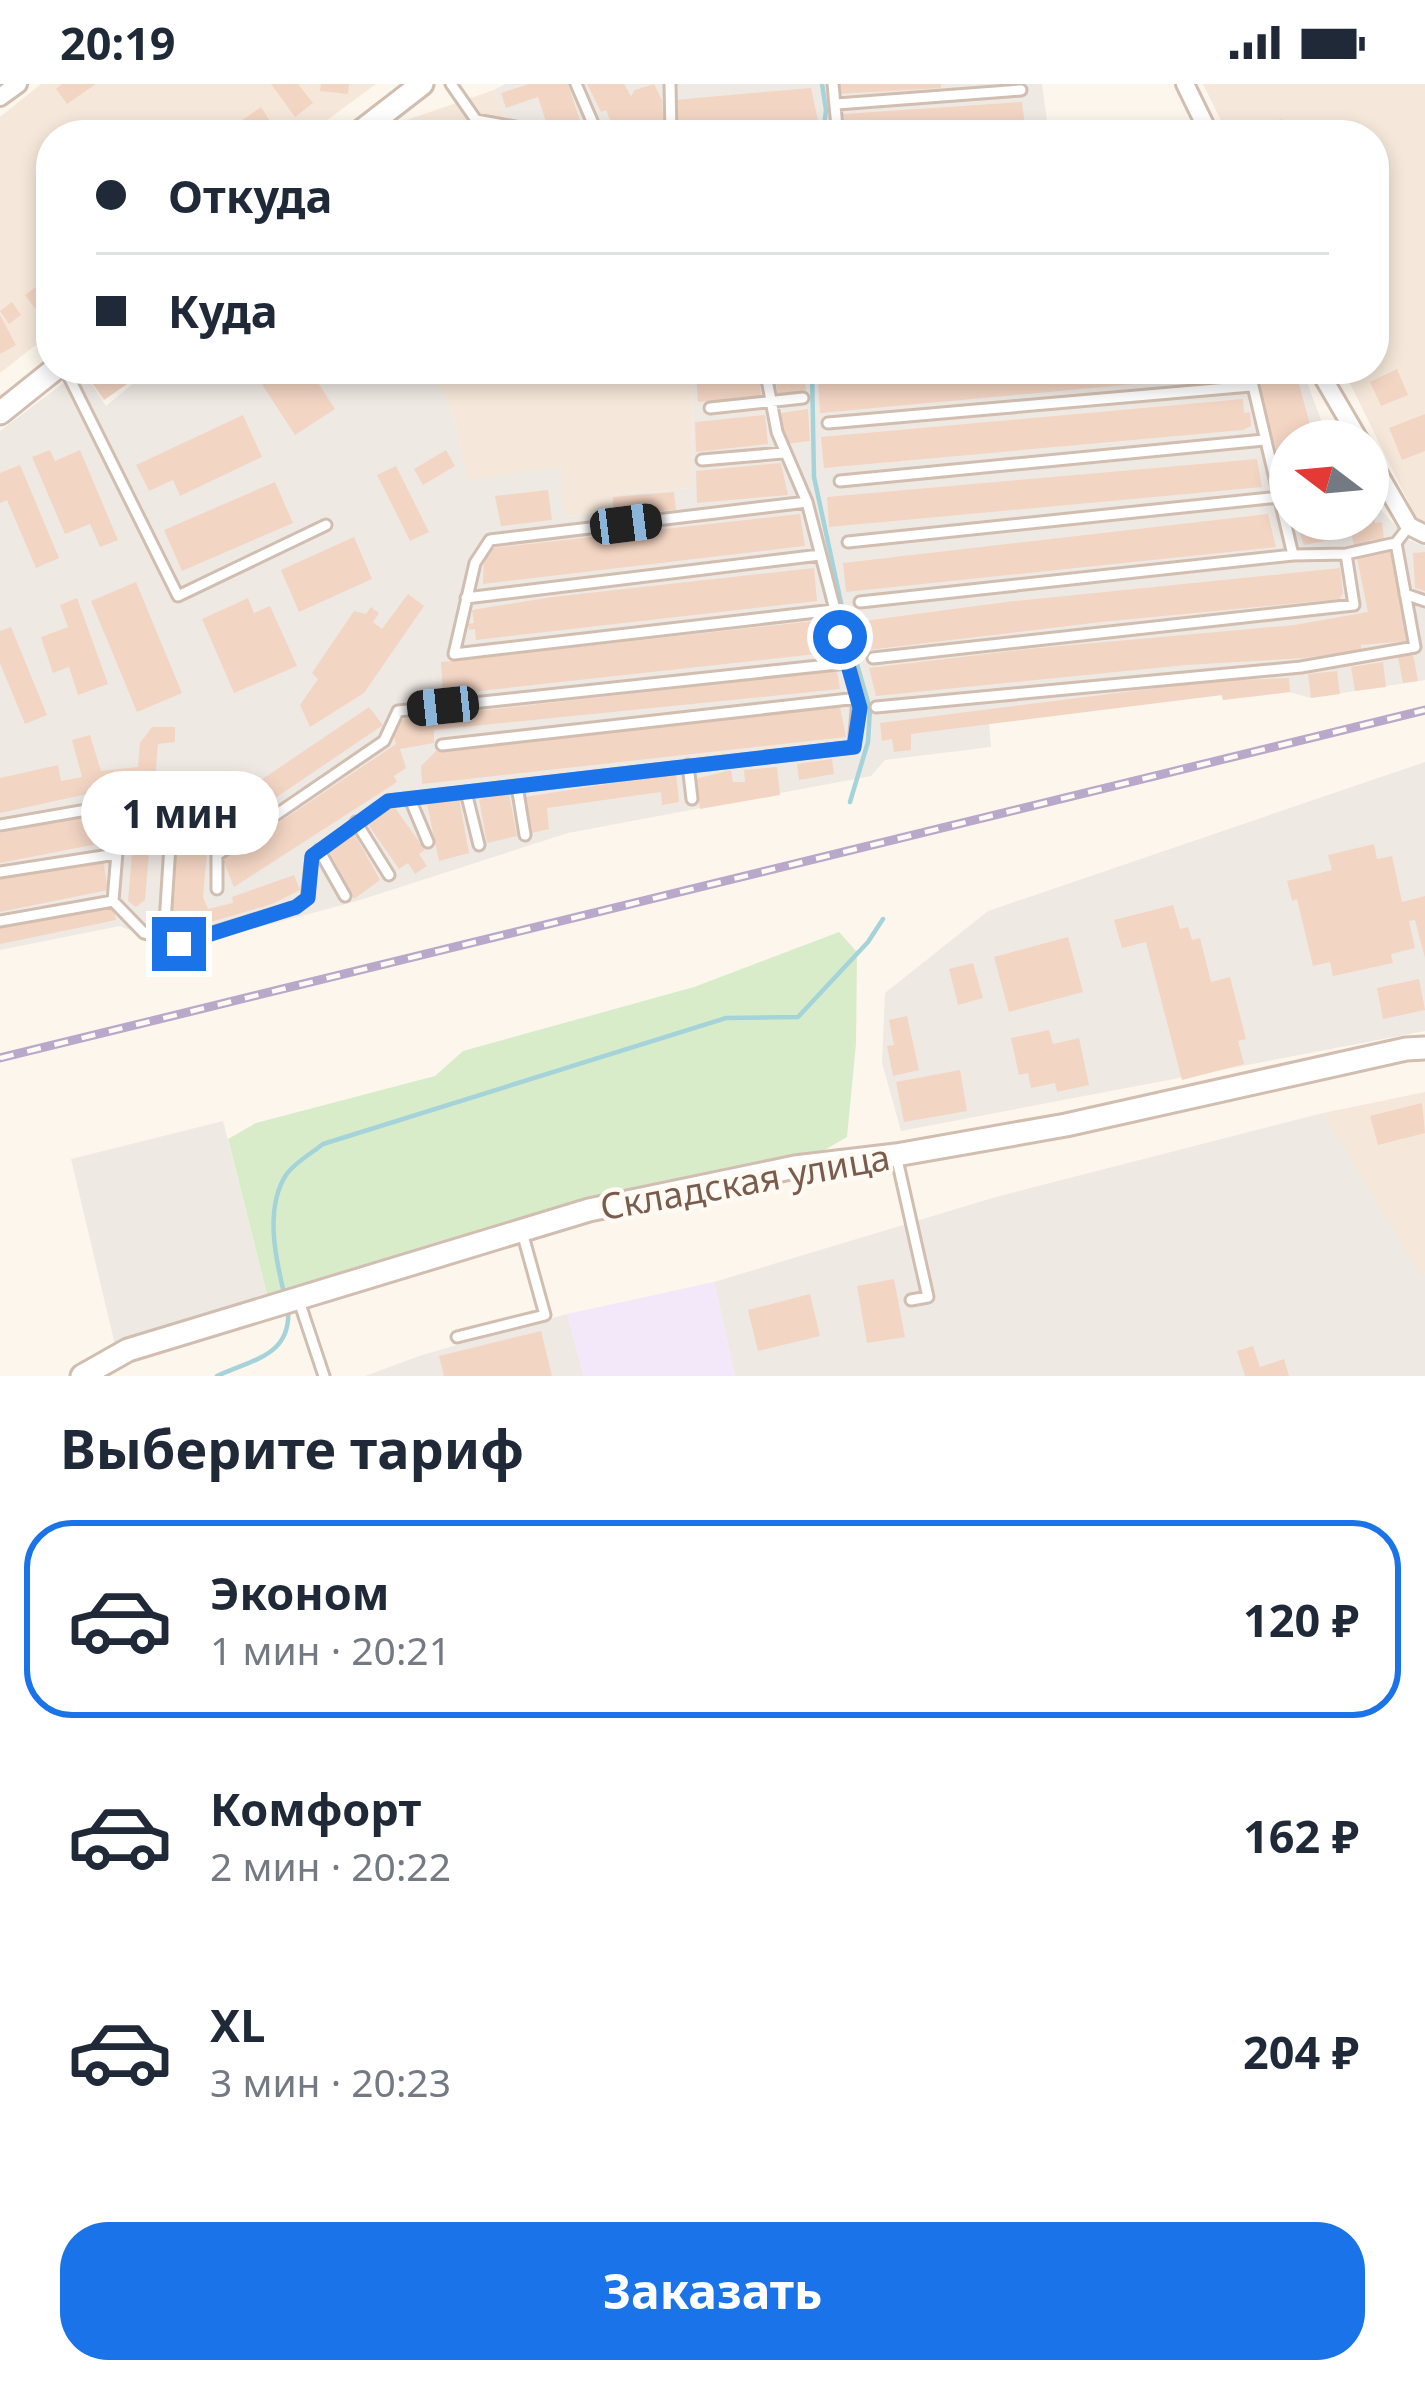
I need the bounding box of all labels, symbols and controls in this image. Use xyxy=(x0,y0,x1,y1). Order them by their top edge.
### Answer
text: 20:19 xyxy=(60,12,176,73)
text: Откуда xyxy=(168,165,332,226)
text: Куда xyxy=(168,280,278,341)
north arrow xyxy=(1269,420,1389,540)
map controls xyxy=(1269,420,1389,540)
car xyxy=(588,502,664,546)
route start xyxy=(813,610,867,664)
car xyxy=(405,684,481,728)
callout: 1 мин xyxy=(80,770,278,854)
text: 1 мин xyxy=(122,786,238,839)
route end xyxy=(152,917,206,971)
street label: Складская улица xyxy=(596,1132,894,1231)
text: Выберите тариф xyxy=(60,1411,524,1485)
text: Эконом xyxy=(210,1562,389,1623)
icon: car xyxy=(66,1565,174,1673)
text: 120 ₽ xyxy=(1243,1589,1359,1650)
text: 1 мин · 20:21 xyxy=(210,1623,451,1676)
text: Комфорт xyxy=(210,1778,421,1839)
icon: car xyxy=(66,1781,174,1889)
text: 162 ₽ xyxy=(1243,1805,1359,1866)
text: 2 мин · 20:22 xyxy=(210,1839,451,1892)
text: XL xyxy=(210,1994,265,2055)
icon: car xyxy=(66,1997,174,2105)
text: 204 ₽ xyxy=(1243,2021,1359,2082)
text: 3 мин · 20:23 xyxy=(210,2055,451,2108)
button: Заказать xyxy=(60,2222,1365,2360)

